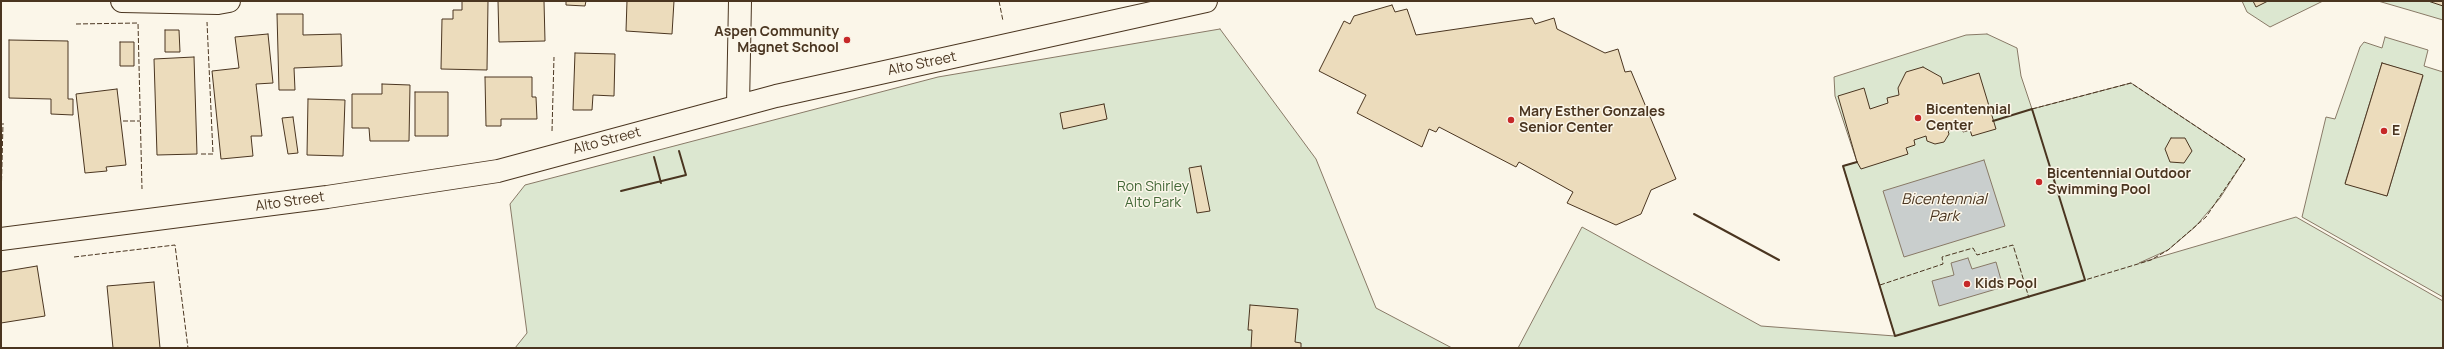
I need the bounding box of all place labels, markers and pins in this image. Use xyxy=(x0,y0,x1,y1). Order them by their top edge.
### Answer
place label: Aspen Community Magnet School xyxy=(714,24,839,56)
marker: Aspen Community Magnet School xyxy=(842,35,852,45)
place label: Bicentennial Center xyxy=(1926,102,2011,134)
place label: Mary Esther Gonzales Senior Center xyxy=(1519,104,1665,136)
marker: Bicentennial Center xyxy=(1913,113,1923,123)
marker: Mary Esther Gonzales Senior Center xyxy=(1506,115,1516,125)
place label: E xyxy=(2392,123,2400,139)
marker: E xyxy=(2379,126,2389,136)
place label: Bicentennial Outdoor Swimming Pool xyxy=(2047,166,2191,198)
marker: Bicentennial Outdoor Swimming Pool xyxy=(2034,177,2044,187)
place label: Kids Pool xyxy=(1975,276,2037,292)
marker: Kids Pool xyxy=(1962,279,1972,289)

